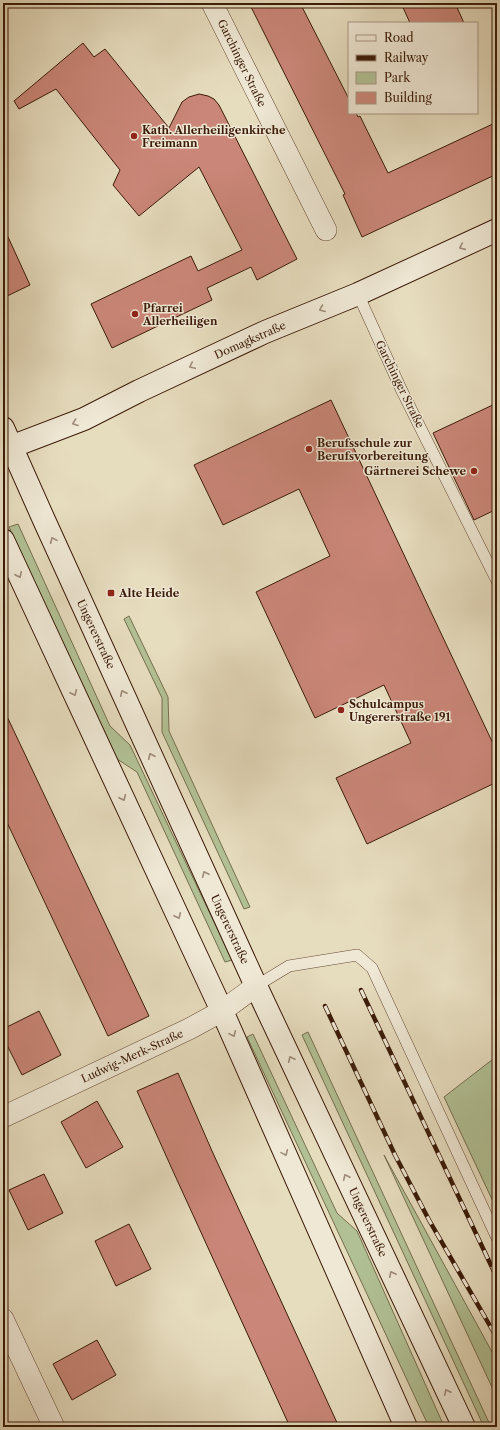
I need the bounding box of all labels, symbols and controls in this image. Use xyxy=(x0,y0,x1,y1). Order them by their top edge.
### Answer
street label: Garchinger Straße xyxy=(215,17,269,109)
legend xyxy=(348,22,478,114)
text: Road xyxy=(384,30,414,45)
text: Railway xyxy=(384,50,429,65)
text: Park xyxy=(384,70,411,85)
text: Building xyxy=(384,90,432,105)
place label: Kath. Allerheiligenkirche Freimann xyxy=(142,123,286,150)
marker: Kath. Allerheiligenkirche Freimann xyxy=(129,131,139,141)
one-way arrow xyxy=(458,242,465,250)
place label: Pfarrei Allerheiligen xyxy=(142,301,218,328)
one-way arrow xyxy=(318,304,325,312)
marker: Pfarrei Allerheiligen xyxy=(130,309,140,319)
street label: Domagkstraße xyxy=(212,318,288,362)
street label: Garchinger Straße xyxy=(373,338,427,430)
one-way arrow xyxy=(189,361,196,369)
one-way arrow xyxy=(71,418,78,426)
place label: Berufsschule zur Berufsvorbereitung xyxy=(317,436,429,463)
marker: Berufsschule zur Berufsvorbereitung xyxy=(304,444,314,454)
place label: Gärtnerei Schewe xyxy=(364,464,466,478)
marker: Gärtnerei Schewe xyxy=(469,466,479,476)
one-way arrow xyxy=(50,537,58,544)
one-way arrow xyxy=(14,571,22,579)
place label: Alte Heide xyxy=(118,586,180,600)
marker: Alte Heide xyxy=(106,588,116,598)
street label: Ungererstraße xyxy=(74,597,118,671)
one-way arrow xyxy=(69,689,77,696)
one-way arrow xyxy=(120,690,128,697)
place label: Schulcampus Ungererstraße 191 xyxy=(349,697,450,724)
marker: Schulcampus Ungererstraße 191 xyxy=(336,705,346,715)
one-way arrow xyxy=(148,752,156,760)
one-way arrow xyxy=(118,794,126,802)
one-way arrow xyxy=(202,870,210,878)
street label: Ungererstraße xyxy=(208,892,252,966)
one-way arrow xyxy=(173,912,181,920)
street label: Ludwig-Merk-Straße xyxy=(79,1026,185,1086)
one-way arrow xyxy=(228,1031,236,1038)
one-way arrow xyxy=(288,1056,296,1063)
one-way arrow xyxy=(280,1149,288,1157)
one-way arrow xyxy=(343,1173,351,1181)
street label: Ungererstraße xyxy=(346,1185,390,1259)
one-way arrow xyxy=(389,1271,397,1278)
one-way arrow xyxy=(444,1388,452,1396)

